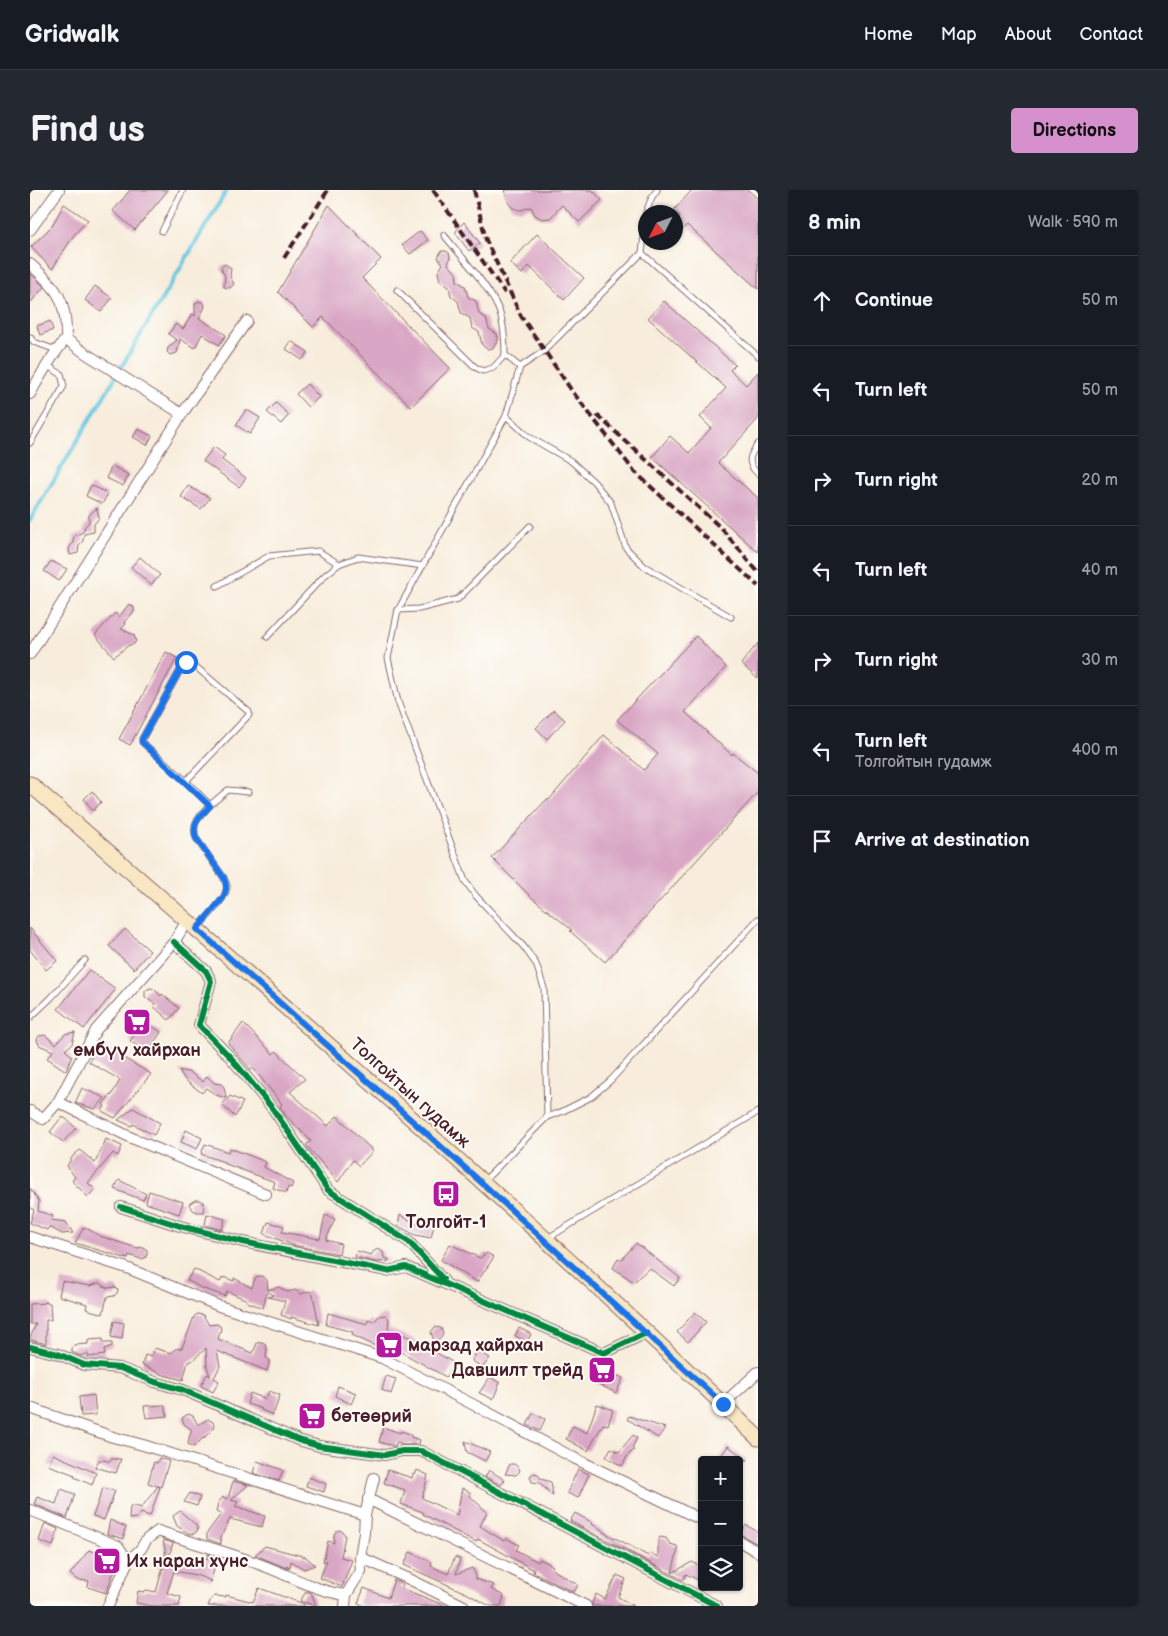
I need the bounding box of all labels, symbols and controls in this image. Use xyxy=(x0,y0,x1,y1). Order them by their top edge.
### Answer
text: Gridwalk xyxy=(25,20,119,49)
text: Home xyxy=(864,24,913,45)
text: Map xyxy=(941,24,977,45)
text: About xyxy=(1005,24,1052,45)
text: Contact xyxy=(1080,24,1143,45)
button: Directions xyxy=(1011,108,1138,153)
text: Find us xyxy=(30,109,145,152)
north arrow xyxy=(638,205,683,250)
text: 8 min xyxy=(808,210,861,235)
text: Walk · 590 m xyxy=(1028,213,1118,232)
icon: ahead xyxy=(808,287,836,315)
text: Continue xyxy=(855,289,933,312)
text: 50 m xyxy=(1082,291,1118,310)
icon: left xyxy=(808,377,836,405)
text: Turn left xyxy=(855,379,927,402)
text: 50 m xyxy=(1082,381,1118,400)
icon: right xyxy=(808,467,836,495)
text: Turn right xyxy=(855,469,938,492)
text: 20 m xyxy=(1082,471,1118,490)
icon: left xyxy=(808,557,836,585)
text: Turn left xyxy=(855,559,927,582)
text: 40 m xyxy=(1081,561,1118,580)
icon: right xyxy=(808,647,836,675)
text: Turn right xyxy=(855,649,938,672)
route start xyxy=(175,651,198,674)
text: 30 m xyxy=(1081,651,1118,670)
text: Turn left xyxy=(855,730,927,753)
icon: left xyxy=(808,737,836,765)
text: 400 m xyxy=(1072,741,1118,760)
text: Толгойтын гудамж xyxy=(855,753,992,772)
icon: arrive xyxy=(808,827,836,855)
text: Arrive at destination xyxy=(855,829,1030,852)
supermarket icon: ембүү хайрхан xyxy=(122,1007,152,1037)
street label: Толгойтын гудамж xyxy=(346,1034,475,1153)
place label: ембүү хайрхан xyxy=(73,1040,201,1061)
bus stop icon: Толгойт-1 xyxy=(431,1179,461,1209)
place label: Толгойт-1 xyxy=(405,1212,487,1233)
supermarket icon: марзад хайрхан xyxy=(374,1330,404,1360)
place label: марзад хайрхан xyxy=(408,1335,544,1356)
supermarket icon: Давшилт трейд xyxy=(587,1355,617,1385)
place label: Давшилт трейд xyxy=(452,1360,583,1381)
route end xyxy=(712,1393,735,1416)
supermarket icon: бөтөөрий xyxy=(297,1401,327,1431)
place label: бөтөөрий xyxy=(331,1406,412,1427)
map controls xyxy=(698,1456,743,1591)
button: + xyxy=(698,1456,743,1501)
button: − xyxy=(698,1501,743,1546)
supermarket icon: Их наран хүнс xyxy=(92,1546,122,1576)
button: layers xyxy=(698,1546,743,1591)
place label: Их наран хүнс xyxy=(126,1551,248,1572)

